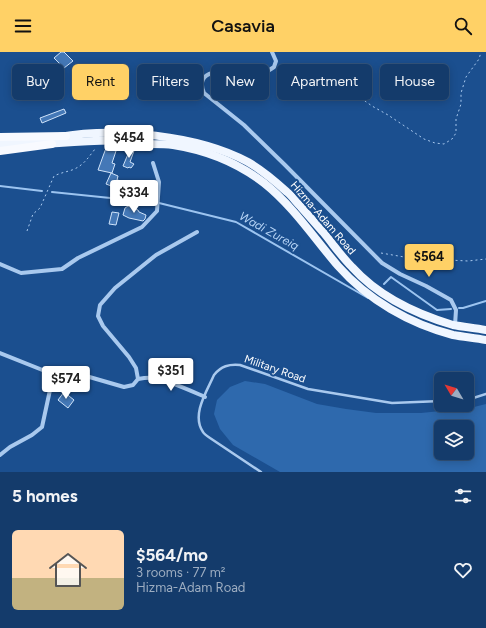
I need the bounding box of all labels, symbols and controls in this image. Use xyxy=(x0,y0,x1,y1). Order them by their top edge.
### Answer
icon: menu xyxy=(12,15,34,37)
text: Casavia xyxy=(211,15,275,37)
icon: search xyxy=(452,15,474,37)
chip: Buy xyxy=(12,64,64,100)
chip: Rent xyxy=(72,64,129,100)
chip: Filters xyxy=(137,64,203,100)
chip: New xyxy=(211,64,269,100)
chip: Apartment xyxy=(277,64,372,100)
chip: House xyxy=(380,64,449,100)
pin: $454 xyxy=(105,125,153,159)
text: $454 xyxy=(113,130,145,145)
street label: Hizma-Adam Road xyxy=(288,179,358,257)
pin: $334 xyxy=(110,180,158,214)
text: $334 xyxy=(119,185,149,200)
water label: Wadi Zureiq xyxy=(237,209,301,253)
pin: $564 xyxy=(405,244,453,278)
text: $564 xyxy=(414,249,444,264)
street label: Military Road xyxy=(243,352,307,386)
pin: $351 xyxy=(147,358,195,392)
text: $351 xyxy=(157,363,185,378)
pin: $574 xyxy=(42,366,90,400)
text: $574 xyxy=(51,371,81,386)
north arrow xyxy=(434,372,474,412)
map controls xyxy=(434,372,474,460)
button: layers xyxy=(434,420,474,460)
icon: filters xyxy=(452,485,474,507)
text: 5 homes xyxy=(12,486,78,506)
text: $564/mo xyxy=(136,545,208,565)
icon: home xyxy=(44,546,92,594)
icon: heart xyxy=(452,559,474,581)
text: 3 rooms · 77 m² xyxy=(136,565,226,580)
text: Hizma-Adam Road xyxy=(136,580,245,595)

